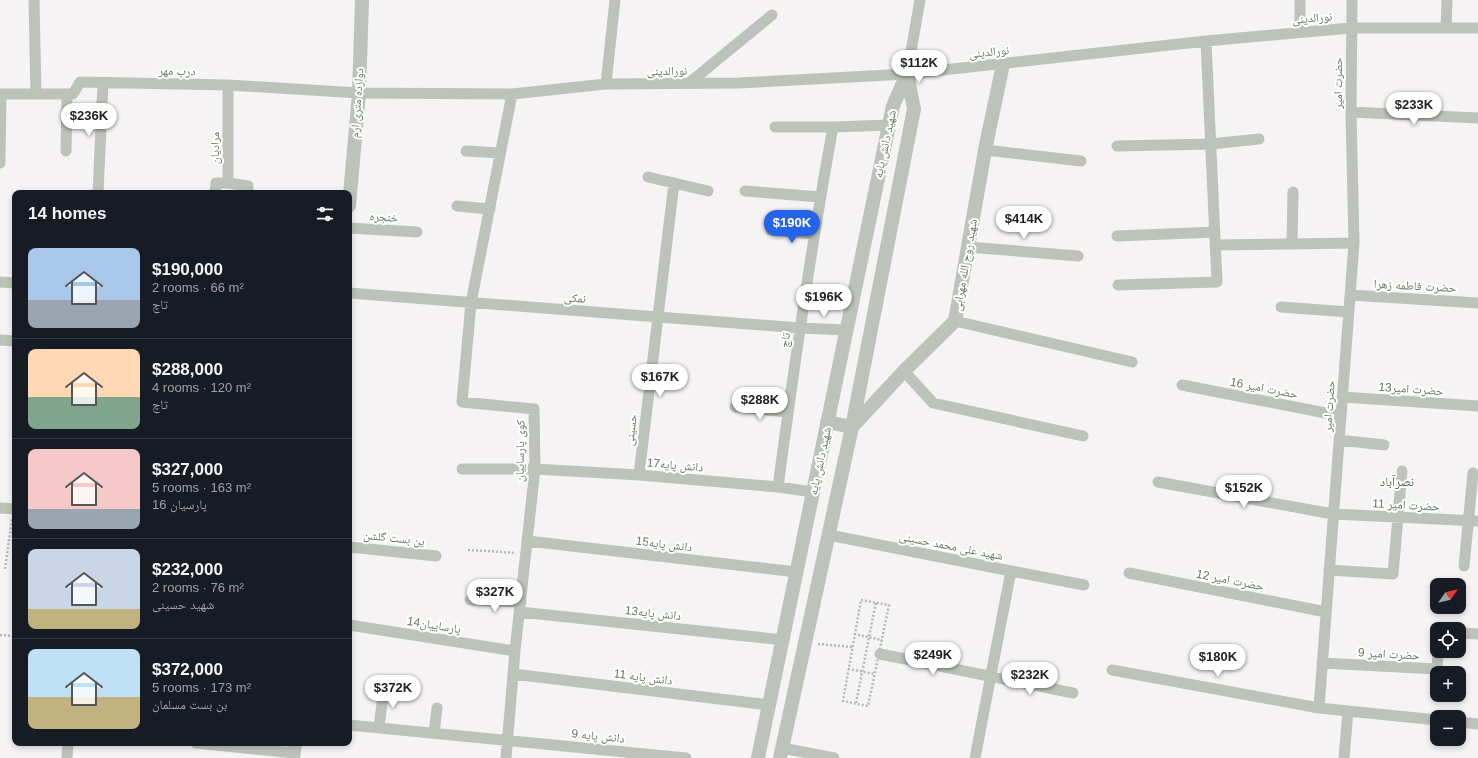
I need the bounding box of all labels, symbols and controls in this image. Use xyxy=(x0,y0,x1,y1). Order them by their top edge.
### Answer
street label: نورالدینی xyxy=(1291,9,1333,27)
street label: نورالدینی xyxy=(968,43,1010,61)
pin: $112K xyxy=(891,50,947,84)
text: $112K xyxy=(900,55,938,70)
street label: حضرت امیر xyxy=(1331,57,1345,110)
street label: درب مهر xyxy=(157,64,196,79)
street label: نورالدینی xyxy=(647,64,687,79)
street label: دوازده متری ارم xyxy=(348,68,367,138)
pin: $233K xyxy=(1386,92,1442,126)
text: $233K xyxy=(1395,97,1433,112)
pin: $236K xyxy=(61,103,117,137)
text: $236K xyxy=(70,108,108,123)
street label: شهید دانش پایه xyxy=(871,109,899,179)
street label: مرادیان xyxy=(208,132,222,164)
icon: filters xyxy=(314,203,336,225)
text: 14 homes xyxy=(28,204,106,223)
pin: $414K xyxy=(996,206,1052,240)
street label: خنجره xyxy=(369,209,399,225)
pin: $190K xyxy=(764,210,820,244)
text: $414K xyxy=(1005,211,1043,226)
text: $190K xyxy=(773,215,811,230)
street label: شهید روح الله مهرابی xyxy=(950,218,980,312)
text: $190,000 xyxy=(152,260,223,279)
icon: home xyxy=(60,264,108,312)
street label: حضرت فاطمه زهرا xyxy=(1373,277,1457,295)
text: 2 rooms · 66 m² xyxy=(152,280,244,295)
pin: $196K xyxy=(796,284,852,318)
text: $196K xyxy=(805,289,843,304)
street label: نمکی xyxy=(564,290,586,306)
text: تاچ xyxy=(152,297,168,312)
street label: تاچ xyxy=(777,331,793,348)
text: $288,000 xyxy=(152,360,223,379)
pin: $167K xyxy=(632,364,688,398)
icon: home xyxy=(60,365,108,413)
text: $167K xyxy=(641,369,679,384)
street label: حضرت امیر 16 xyxy=(1229,375,1299,402)
street label: حضرت امیر xyxy=(1320,379,1338,433)
text: 4 rooms · 120 m² xyxy=(152,380,251,395)
street label: حضرت امیر13 xyxy=(1378,380,1444,398)
pin: $288K xyxy=(732,387,788,421)
text: $288K xyxy=(741,392,779,407)
text: تاچ xyxy=(152,397,168,412)
street label: حسینی xyxy=(622,413,640,447)
street label: کوی پارساییان xyxy=(512,420,528,482)
street label: شهید دانش پایه xyxy=(806,426,834,496)
street label: دانش پایه17 xyxy=(646,456,704,475)
text: $327,000 xyxy=(152,460,223,479)
icon: home xyxy=(60,465,108,513)
district label: نصرآباد xyxy=(1380,474,1414,490)
pin: $152K xyxy=(1216,475,1272,509)
text: 5 rooms · 163 m² xyxy=(152,480,251,495)
text: $152K xyxy=(1225,480,1263,495)
street label: حضرت امیر 11 xyxy=(1372,496,1441,514)
text: پارسیان 16 xyxy=(152,497,207,512)
street label: ین بست گلشن xyxy=(363,528,426,549)
street label: شهید علی محمد حسینی xyxy=(898,529,1004,563)
street label: دانش پایه15 xyxy=(635,534,693,555)
text: $232,000 xyxy=(152,560,223,579)
icon: home xyxy=(60,565,108,613)
street label: حضرت امیر 12 xyxy=(1195,567,1265,594)
north arrow xyxy=(1430,578,1466,614)
map controls xyxy=(1430,578,1466,746)
pin: $327K xyxy=(467,579,523,613)
text: 2 rooms · 76 m² xyxy=(152,580,244,595)
text: $327K xyxy=(476,584,514,599)
text: شهید حسینی xyxy=(152,597,214,612)
street label: دانش پایه13 xyxy=(624,603,682,623)
street label: پارساییان14 xyxy=(406,614,462,636)
button: locate xyxy=(1430,622,1466,658)
pin: $249K xyxy=(905,642,961,676)
pin: $180K xyxy=(1190,644,1246,678)
street label: حضرت امیر 9 xyxy=(1358,645,1421,663)
text: $249K xyxy=(914,647,952,662)
text: $180K xyxy=(1199,649,1237,664)
text: $372,000 xyxy=(152,660,223,679)
pin: $232K xyxy=(1002,662,1058,696)
icon: home xyxy=(60,665,108,713)
street label: دانش پایه 11 xyxy=(613,666,673,688)
button: + xyxy=(1430,666,1466,702)
text: $232K xyxy=(1011,667,1049,682)
pin: $372K xyxy=(365,675,421,709)
text: 5 rooms · 173 m² xyxy=(152,680,251,695)
text: $372K xyxy=(374,680,412,695)
text: بن بست مسلمان xyxy=(152,697,227,712)
button: − xyxy=(1430,710,1466,746)
street label: دانش پایه 9 xyxy=(571,726,625,746)

